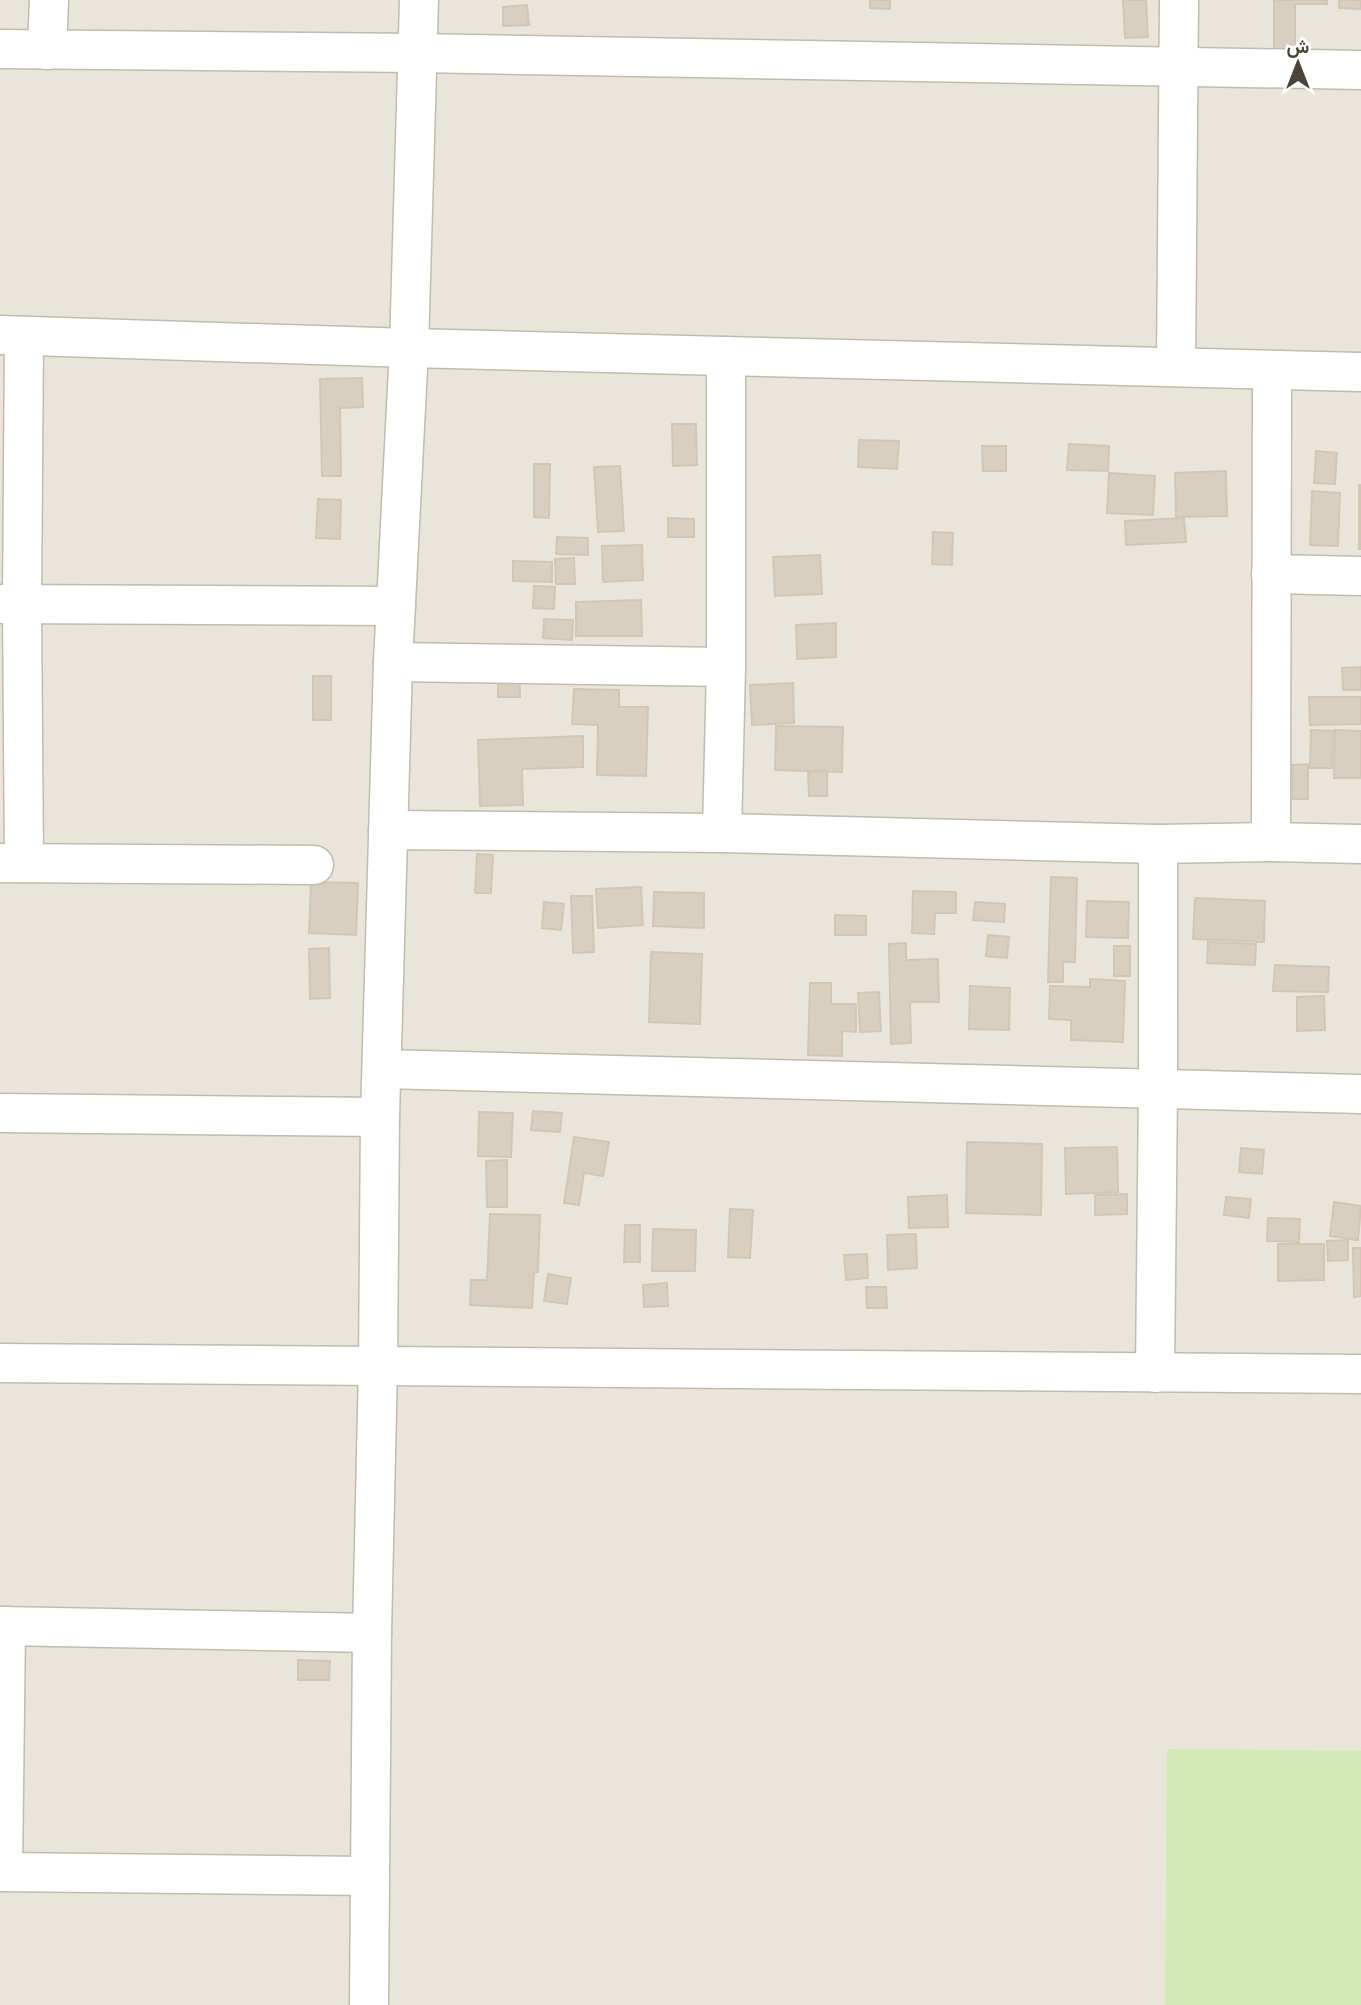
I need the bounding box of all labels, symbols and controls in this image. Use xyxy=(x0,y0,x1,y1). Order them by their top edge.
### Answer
north arrow xyxy=(1263,28,1333,98)
text: ش xyxy=(1287,33,1310,59)

